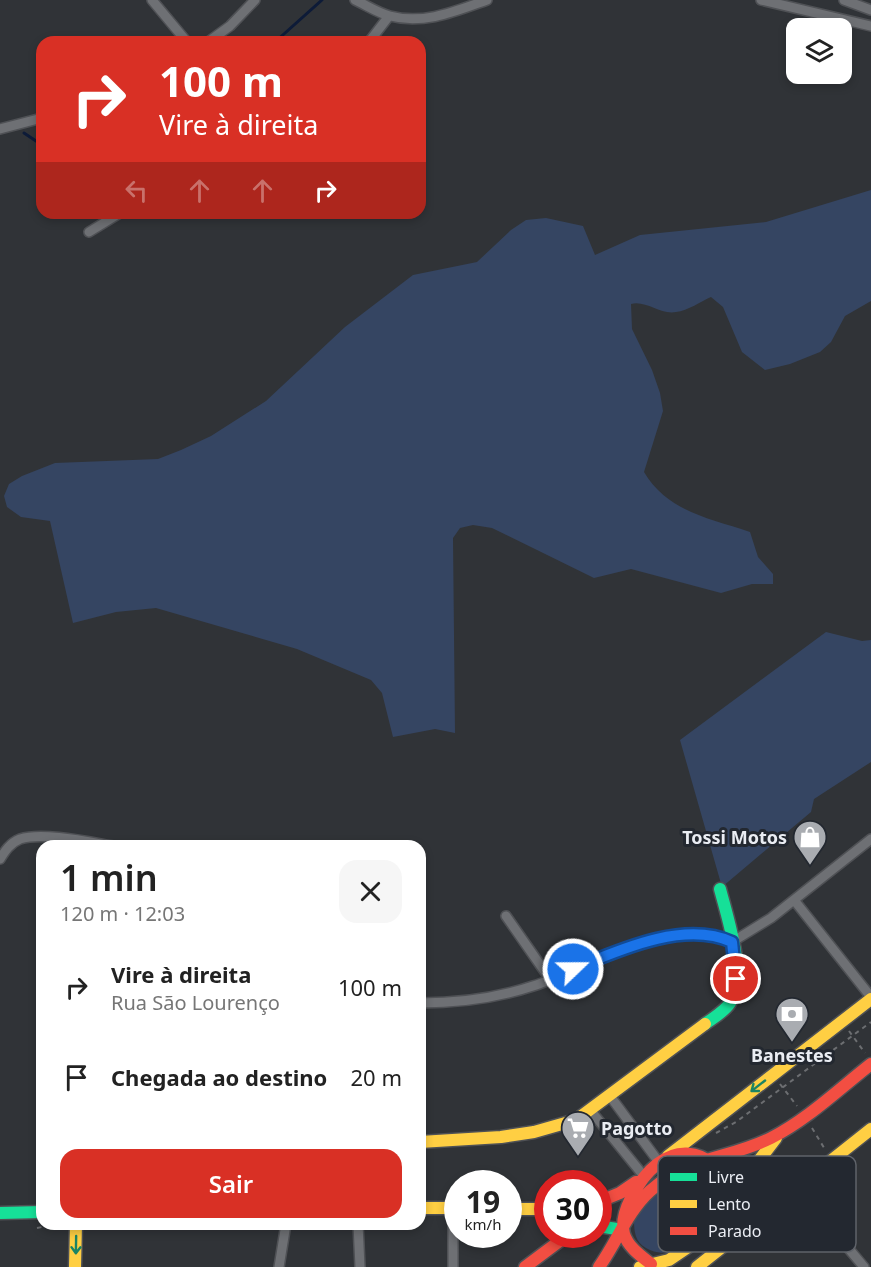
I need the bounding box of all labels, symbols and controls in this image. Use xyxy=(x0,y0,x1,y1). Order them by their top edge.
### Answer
map controls xyxy=(786,18,852,84)
button: layers xyxy=(786,18,852,84)
text: 100 m xyxy=(159,52,283,109)
icon: right xyxy=(60,60,138,138)
text: Vire à direita xyxy=(159,106,318,143)
icon: left xyxy=(120,174,153,207)
icon: ahead xyxy=(183,174,216,207)
icon: ahead xyxy=(246,174,279,207)
icon: right xyxy=(309,174,342,207)
shop icon: Tossi Motos xyxy=(792,819,828,866)
place label: Tossi Motos xyxy=(682,825,787,849)
text: 1 min xyxy=(60,853,158,902)
button: close xyxy=(339,860,402,923)
text: 120 m · 12:03 xyxy=(60,900,185,927)
position arrow xyxy=(541,937,605,1001)
pin xyxy=(710,953,761,1004)
text: Vire à direita xyxy=(111,959,251,989)
icon: arrive xyxy=(719,962,752,995)
icon: right xyxy=(60,971,93,1004)
text: 100 m xyxy=(338,972,402,1002)
text: Rua São Lourenço xyxy=(111,989,280,1016)
bank icon: Banestes xyxy=(774,996,810,1043)
place label: Banestes xyxy=(751,1043,833,1067)
icon: arrive xyxy=(60,1061,93,1094)
text: Chegada ao destino xyxy=(111,1062,327,1092)
text: 20 m xyxy=(351,1062,402,1092)
one-way arrow xyxy=(750,1079,766,1092)
supermarket icon: Pagotto xyxy=(560,1110,596,1157)
place label: Pagotto xyxy=(601,1116,672,1140)
button: Sair xyxy=(60,1149,402,1218)
legend xyxy=(658,1156,856,1252)
text: Livre xyxy=(708,1166,744,1188)
speed limit sign: 30 xyxy=(534,1170,612,1248)
text: 19 xyxy=(466,1181,500,1222)
text: Lento xyxy=(708,1193,751,1215)
text: km/h xyxy=(465,1214,501,1234)
text: Parado xyxy=(708,1220,761,1242)
one-way arrow xyxy=(70,1235,81,1255)

